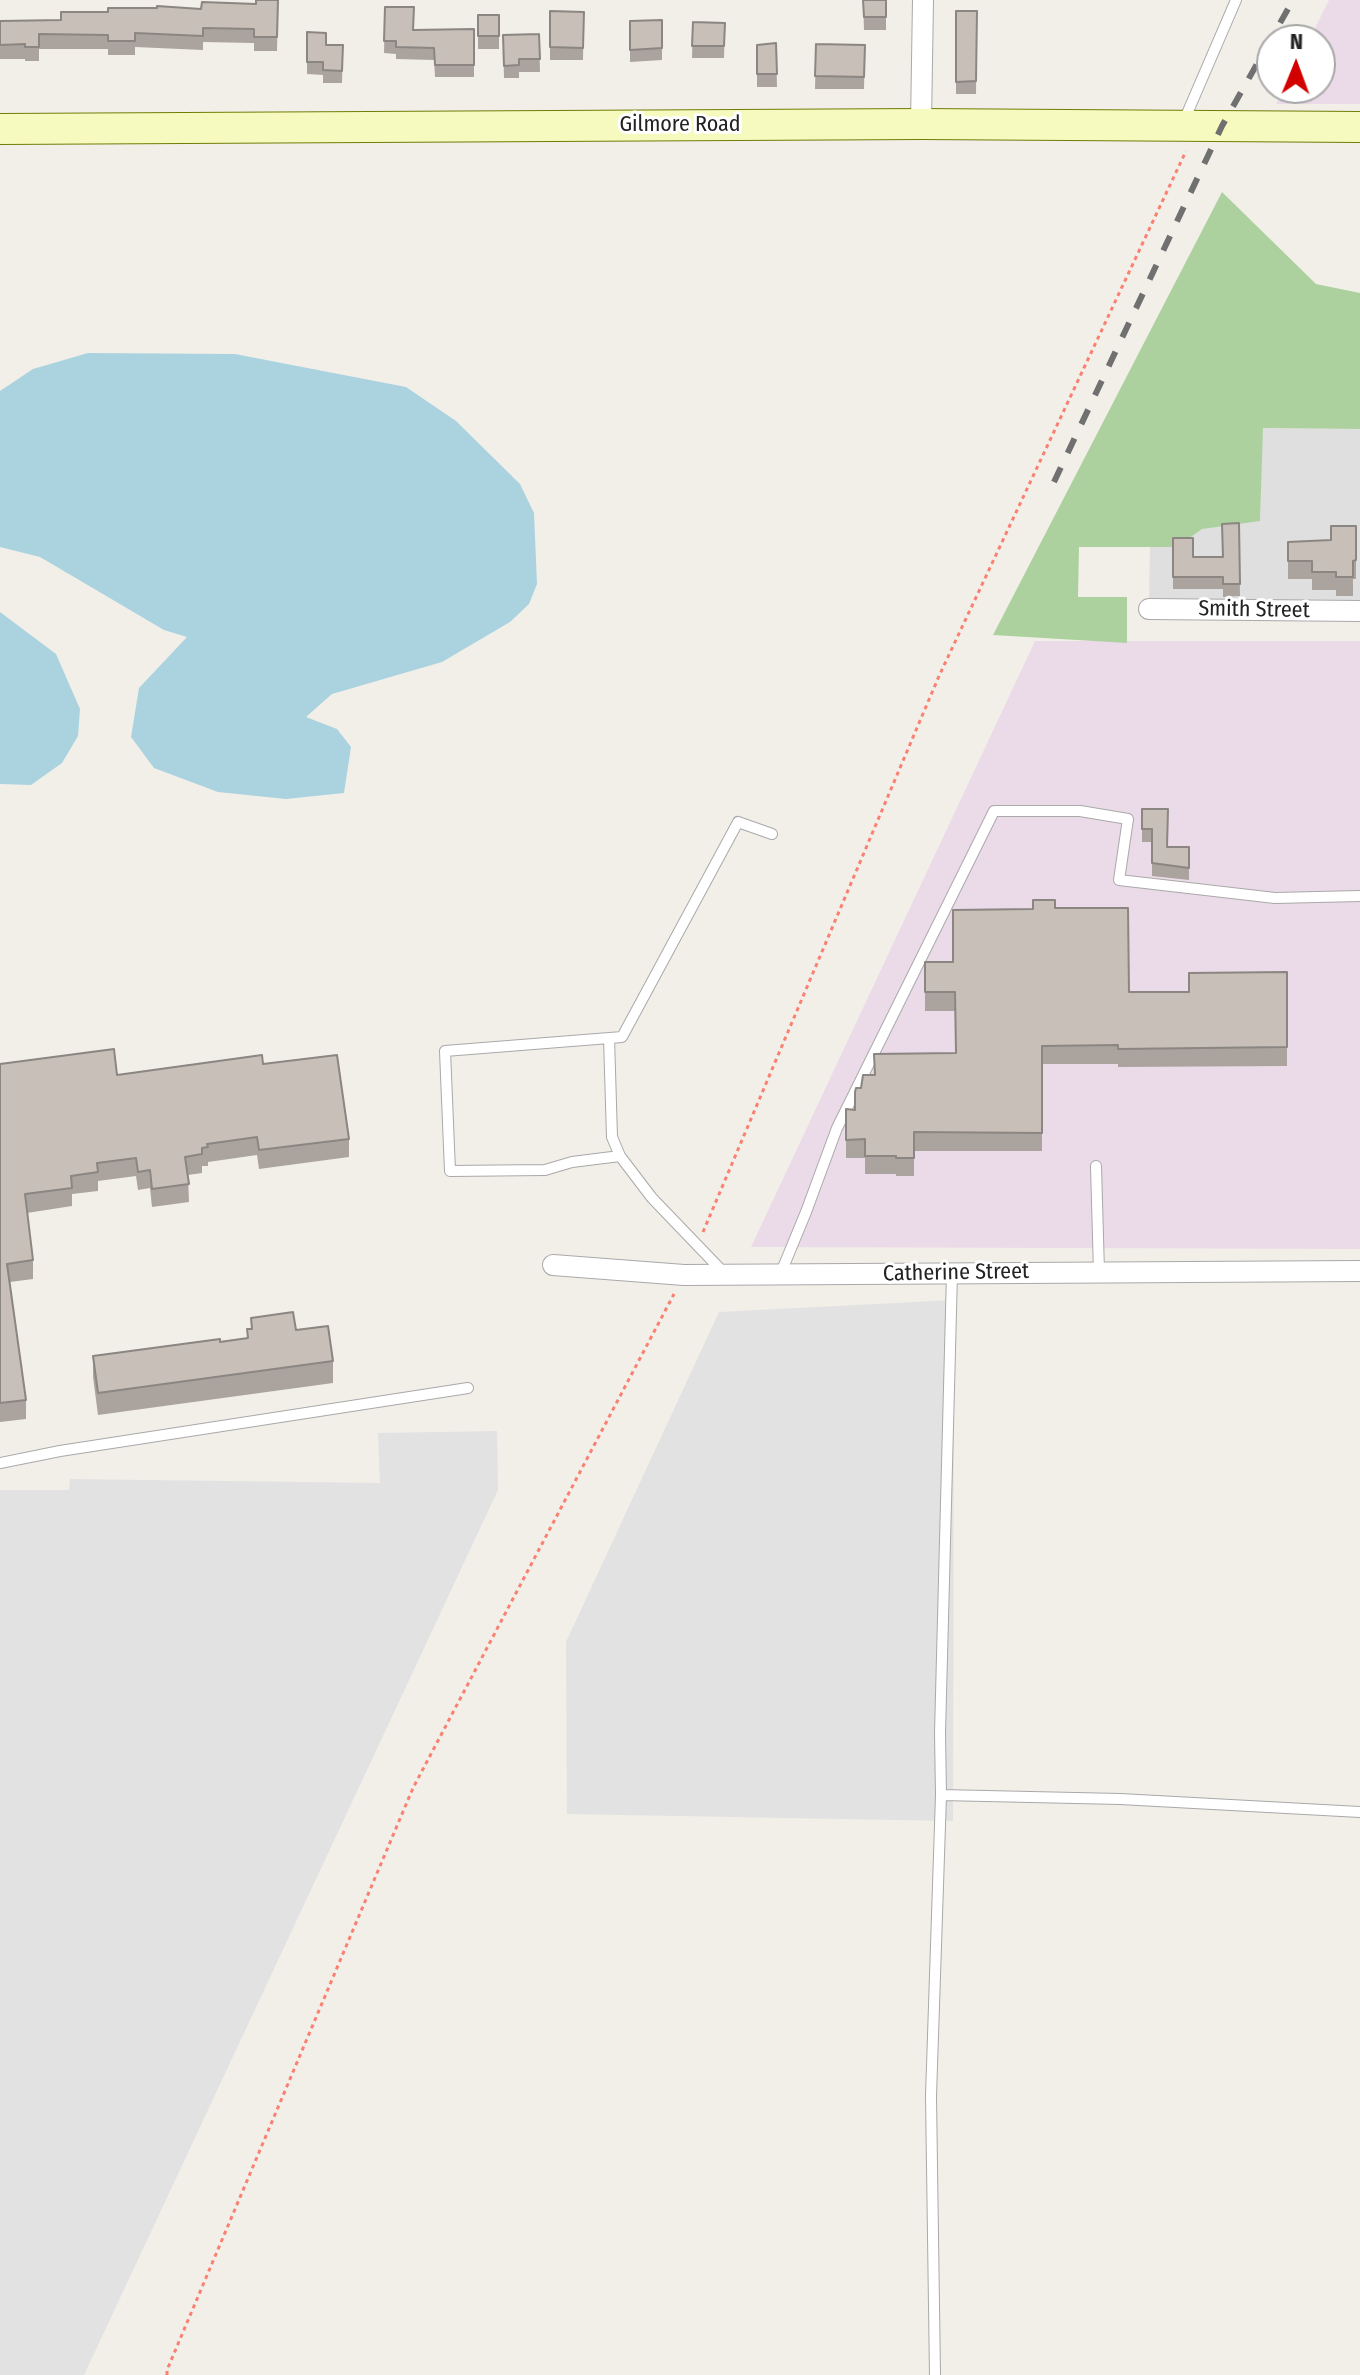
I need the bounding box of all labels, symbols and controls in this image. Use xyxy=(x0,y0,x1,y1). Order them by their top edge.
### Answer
north arrow xyxy=(1256,24,1336,104)
text: N xyxy=(1290,28,1303,55)
street label: Gilmore Road xyxy=(619,112,741,138)
street label: Smith Street xyxy=(1198,596,1310,624)
street label: Catherine Street xyxy=(883,1259,1029,1287)

